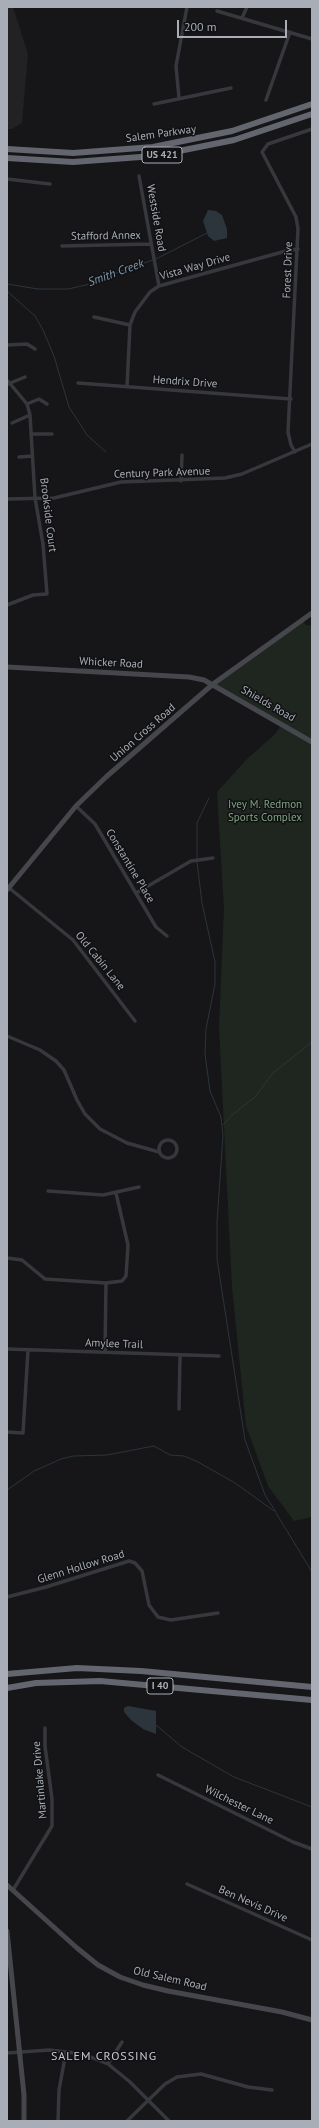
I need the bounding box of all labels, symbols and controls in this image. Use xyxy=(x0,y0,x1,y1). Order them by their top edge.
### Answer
scale bar xyxy=(179,12,289,38)
text: 200 m xyxy=(184,19,217,34)
street label: Salem Parkway xyxy=(125,123,197,145)
road number: US 421 xyxy=(142,147,182,163)
street label: Westside Road xyxy=(144,183,168,253)
street label: Stafford Annex xyxy=(71,229,141,243)
street label: Forest Drive xyxy=(280,241,296,299)
street label: Vista Way Drive xyxy=(158,251,232,283)
water label: Smith Creek xyxy=(86,256,146,290)
street label: Hendrix Drive xyxy=(152,373,218,391)
street label: Century Park Avenue xyxy=(114,465,210,481)
street label: Brookside Court xyxy=(37,477,59,553)
street label: Whicker Road xyxy=(79,655,143,671)
street label: Shields Road xyxy=(239,683,297,725)
street label: Union Cross Road xyxy=(108,701,178,765)
park label: Ivey M. Redmon Sports Complex xyxy=(228,798,302,824)
street label: Constantine Place xyxy=(103,827,157,905)
street label: Old Cabin Lane xyxy=(72,929,128,993)
street label: Amylee Trail xyxy=(85,1336,143,1352)
street label: Glenn Hollow Road xyxy=(36,1547,126,1587)
road number: I 40 xyxy=(147,1678,173,1694)
street label: Martinlake Drive xyxy=(30,1741,50,1819)
street label: Wilchester Lane xyxy=(202,1783,276,1827)
street label: Ben Nevis Drive xyxy=(216,1883,290,1925)
street label: Old Salem Road xyxy=(132,1964,208,1994)
district label: SALEM CROSSING xyxy=(51,2050,157,2064)

